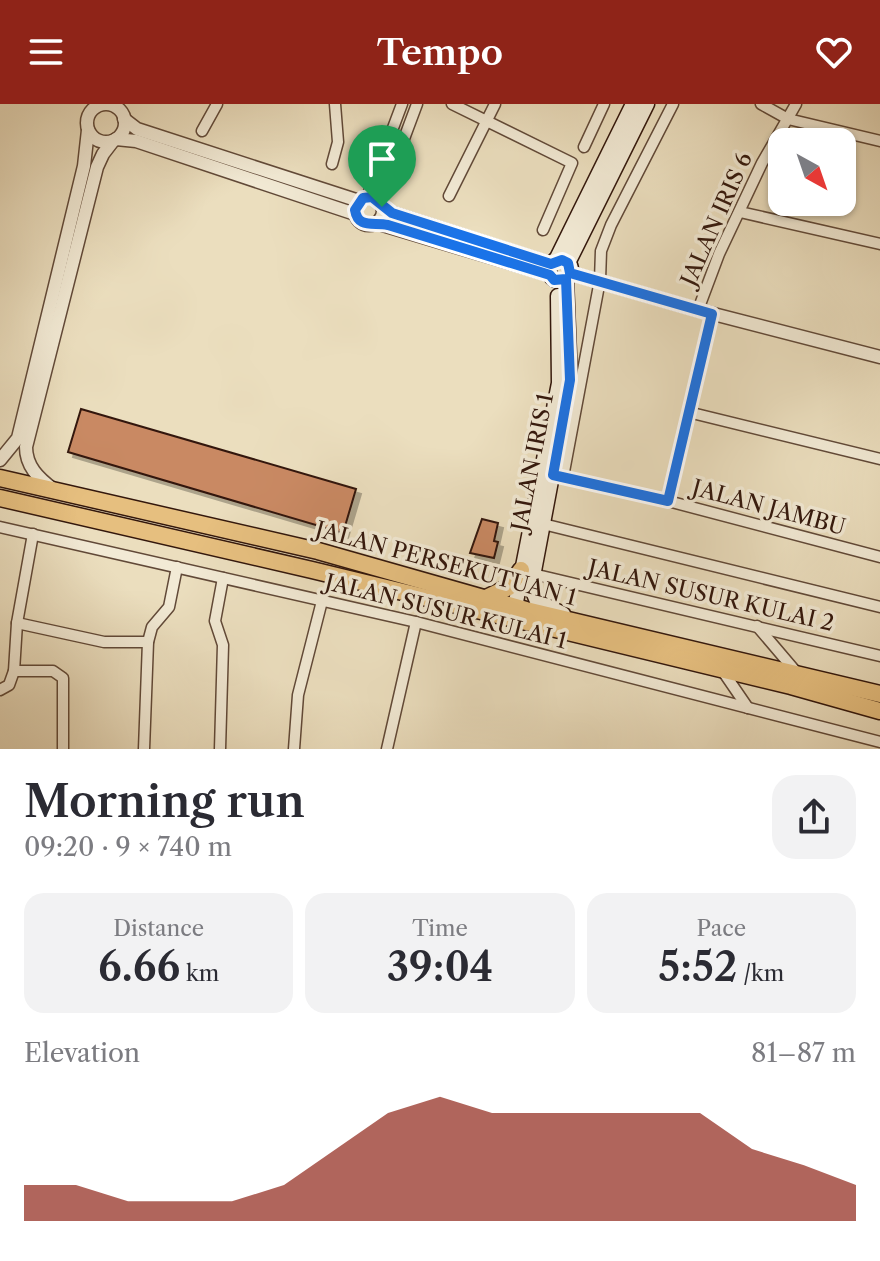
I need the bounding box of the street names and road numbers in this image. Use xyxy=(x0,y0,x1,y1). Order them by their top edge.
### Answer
street label: JALAN IRIS 6 xyxy=(674,148,758,293)
street label: JALAN IRIS 1 xyxy=(505,391,559,536)
street label: JALAN JAMBU xyxy=(686,473,848,541)
street label: JALAN PERSEKUTUAN 1 xyxy=(310,515,579,611)
street label: JALAN SUSUR KULAI 2 xyxy=(582,553,836,637)
street label: JALAN SUSUR KULAI 1 xyxy=(319,568,570,655)

